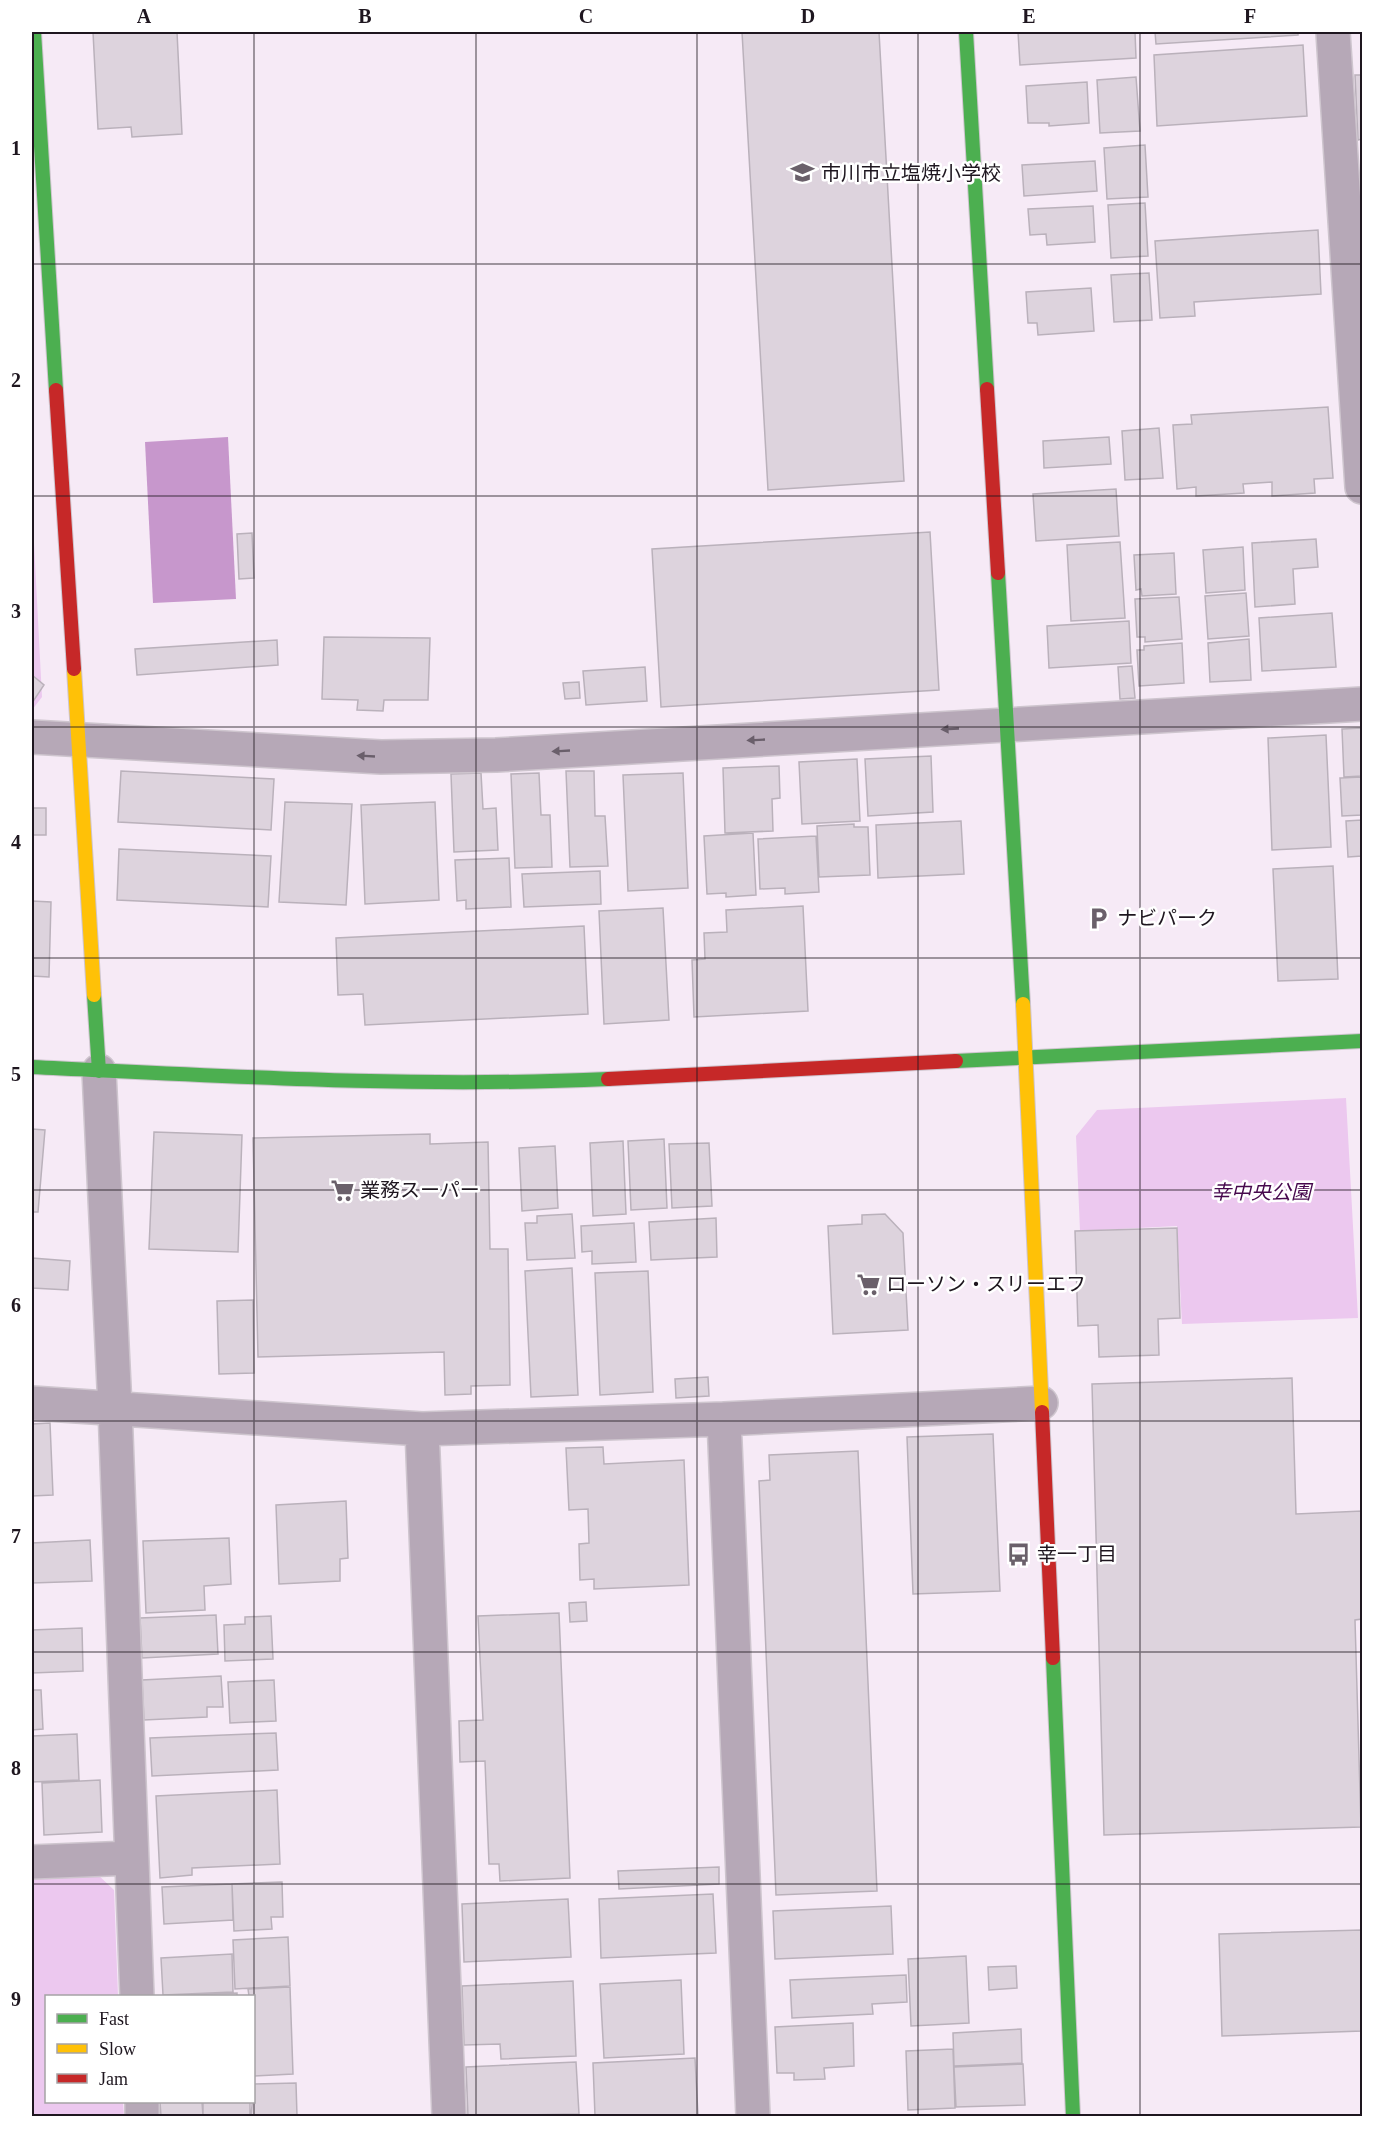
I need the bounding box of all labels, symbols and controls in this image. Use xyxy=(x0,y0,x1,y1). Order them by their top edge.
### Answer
text: A xyxy=(137,5,152,27)
text: B xyxy=(358,5,372,27)
text: C xyxy=(579,5,593,27)
text: D xyxy=(801,5,815,27)
text: E xyxy=(1022,5,1036,27)
text: F xyxy=(1244,5,1256,27)
text: 1 xyxy=(11,137,21,159)
school or university icon: 市川市立塩焼小学校 xyxy=(790,160,816,186)
place label: 市川市立塩焼小学校 xyxy=(821,162,1001,184)
text: 2 xyxy=(11,369,21,391)
text: 3 xyxy=(11,600,21,622)
one-way arrow xyxy=(941,725,960,734)
one-way arrow xyxy=(746,736,765,745)
one-way arrow xyxy=(551,747,570,756)
one-way arrow xyxy=(357,751,376,761)
text: 4 xyxy=(11,831,21,853)
parking icon: ナビパーク xyxy=(1086,905,1112,931)
place label: ナビパーク xyxy=(1117,907,1217,929)
text: 5 xyxy=(11,1063,21,1085)
supermarket icon: 業務スーパー xyxy=(329,1177,355,1203)
place label: 業務スーパー xyxy=(360,1179,480,1201)
park label: 幸中央公園 xyxy=(1211,1181,1314,1203)
supermarket icon: ローソン・スリーエフ xyxy=(855,1271,881,1297)
place label: ローソン・スリーエフ xyxy=(886,1273,1086,1295)
text: 6 xyxy=(11,1294,21,1316)
text: 7 xyxy=(11,1525,21,1547)
bus stop icon: 幸一丁目 xyxy=(1006,1541,1032,1567)
place label: 幸一丁目 xyxy=(1037,1543,1117,1565)
text: 8 xyxy=(11,1757,21,1779)
text: 9 xyxy=(11,1988,21,2010)
legend xyxy=(45,1995,255,2103)
text: Fast xyxy=(99,2009,129,2029)
text: Slow xyxy=(99,2039,136,2059)
text: Jam xyxy=(99,2069,128,2089)

